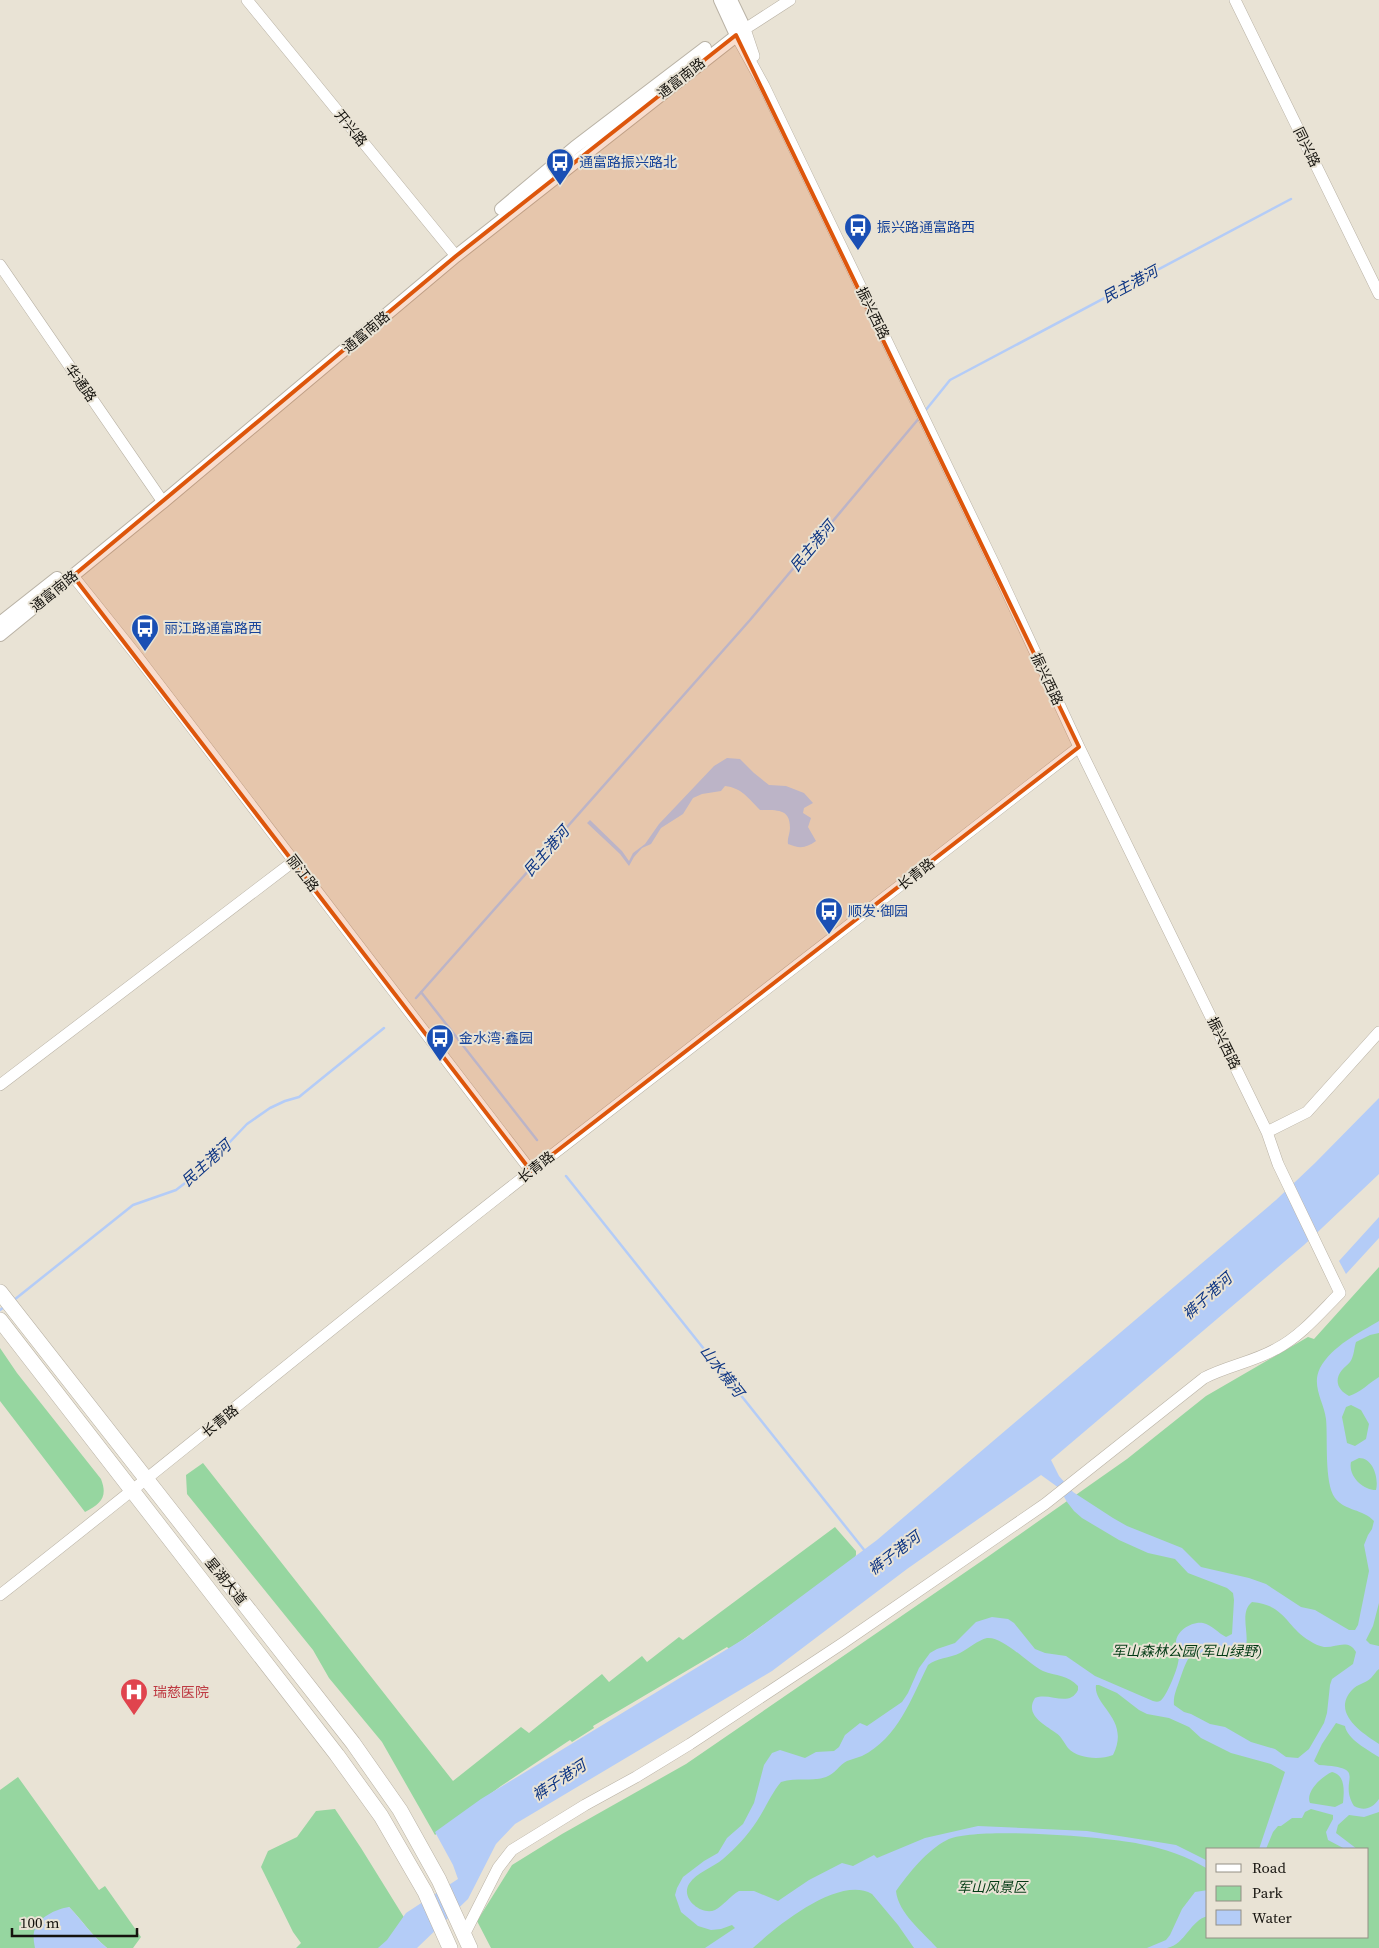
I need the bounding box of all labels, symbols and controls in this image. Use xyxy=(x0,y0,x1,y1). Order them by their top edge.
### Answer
street label: 通富南路 xyxy=(653,53,709,103)
street label: 开兴路 xyxy=(330,105,372,151)
street label: 同兴路 xyxy=(1289,124,1325,170)
bus stop icon: 通富路振兴路北 xyxy=(545,147,575,186)
place label: 通富路振兴路北 xyxy=(579,152,677,172)
bus stop icon: 振兴路通富路西 xyxy=(843,212,873,251)
place label: 振兴路通富路西 xyxy=(877,217,975,237)
water label: 民主港河 xyxy=(1099,259,1164,307)
street label: 振兴西路 xyxy=(852,283,894,343)
street label: 通富南路 xyxy=(338,306,394,358)
street label: 华通路 xyxy=(61,360,101,406)
water label: 民主港河 xyxy=(785,514,841,576)
street label: 通富南路 xyxy=(26,566,82,616)
bus stop icon: 丽江路通富路西 xyxy=(130,613,160,652)
place label: 丽江路通富路西 xyxy=(164,618,262,638)
street label: 振兴西路 xyxy=(1026,649,1068,709)
water label: 民主港河 xyxy=(518,819,576,881)
street label: 丽江路 xyxy=(282,850,324,896)
street label: 长青路 xyxy=(893,853,939,895)
bus stop icon: 顺发·御园 xyxy=(814,896,844,935)
place label: 顺发·御园 xyxy=(848,901,908,921)
street label: 振兴西路 xyxy=(1203,1013,1245,1073)
bus stop icon: 金水湾·鑫园 xyxy=(425,1023,455,1062)
place label: 金水湾·鑫园 xyxy=(459,1028,533,1048)
water label: 民主港河 xyxy=(177,1133,238,1191)
street label: 长青路 xyxy=(513,1146,559,1188)
water label: 裤子港河 xyxy=(1178,1266,1239,1324)
water label: 山水横河 xyxy=(695,1341,751,1403)
street label: 长青路 xyxy=(197,1400,243,1442)
water label: 裤子港河 xyxy=(864,1525,927,1579)
street label: 星湖大道 xyxy=(201,1553,251,1609)
park label: 军山森林公园(军山绿野) xyxy=(1112,1641,1262,1661)
hospital icon: 瑞慈医院 xyxy=(119,1677,149,1716)
place label: 瑞慈医院 xyxy=(153,1682,209,1702)
water label: 裤子港河 xyxy=(528,1753,592,1805)
legend xyxy=(1206,1848,1369,1938)
text: Road xyxy=(1252,1857,1286,1878)
park label: 军山风景区 xyxy=(957,1877,1029,1897)
text: Park xyxy=(1252,1882,1284,1903)
scale bar xyxy=(12,1906,138,1938)
text: Water xyxy=(1252,1907,1293,1928)
text: 100 m xyxy=(20,1912,60,1933)

